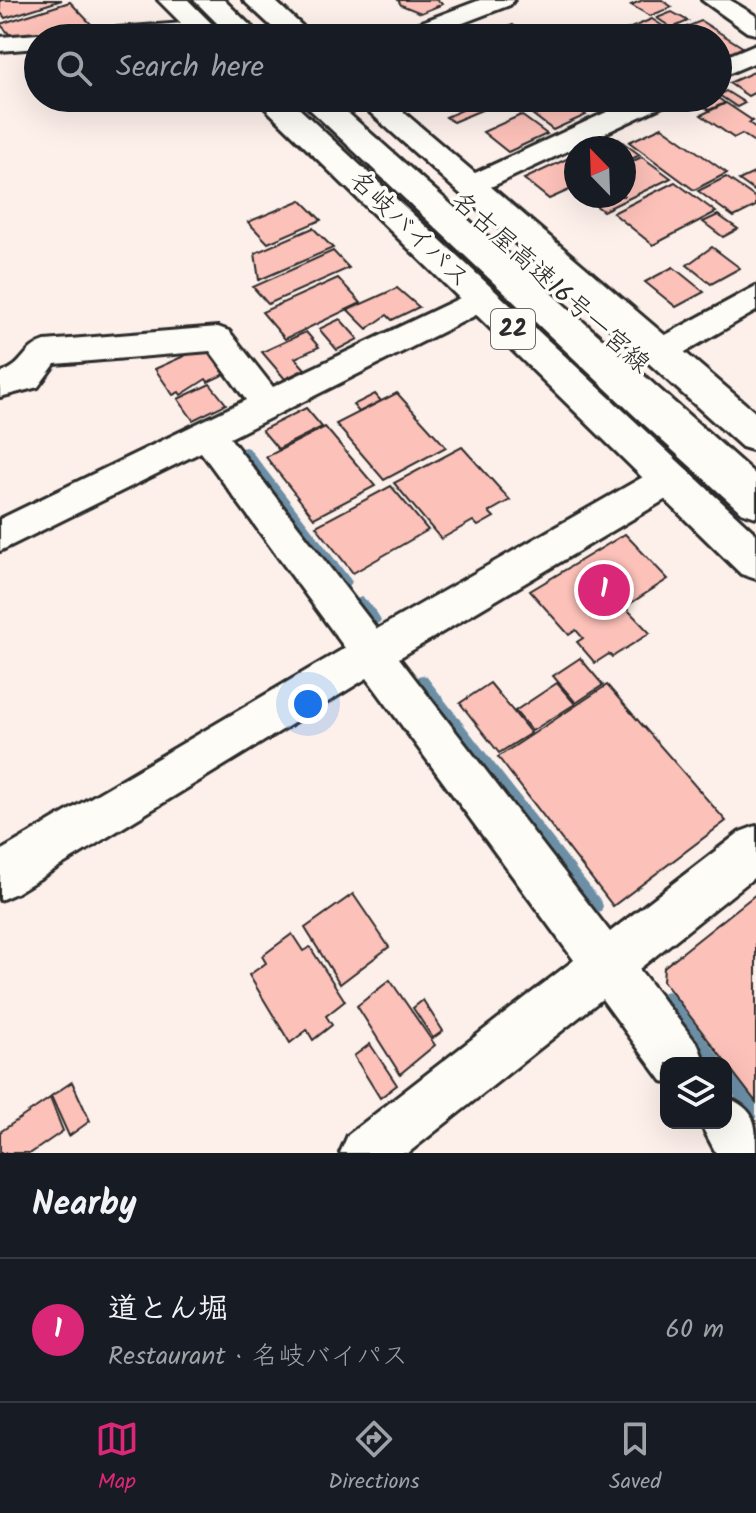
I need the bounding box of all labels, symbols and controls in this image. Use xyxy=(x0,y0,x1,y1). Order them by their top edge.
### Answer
search box xyxy=(24,24,732,112)
text: Search here xyxy=(116,44,264,92)
icon: search xyxy=(52,46,96,90)
north arrow xyxy=(564,136,636,208)
street label: 名岐バイパス xyxy=(338,161,480,299)
street label: 名古屋高速16号一宮線 xyxy=(441,182,659,384)
road number: 22 xyxy=(491,309,535,349)
pin: 1 xyxy=(578,560,630,620)
your location xyxy=(288,684,328,724)
map controls xyxy=(660,1057,732,1129)
button: layers xyxy=(660,1057,732,1129)
text: Nearby xyxy=(32,1178,137,1232)
text: 道とん堀 xyxy=(108,1286,228,1334)
text: 1 xyxy=(54,1309,62,1351)
text: 60 m xyxy=(665,1309,724,1351)
text: Restaurant · 名岐バイパス xyxy=(108,1336,408,1378)
tab: Map xyxy=(95,1417,139,1500)
tab: Directions xyxy=(328,1417,420,1500)
tab: Saved xyxy=(609,1417,661,1500)

